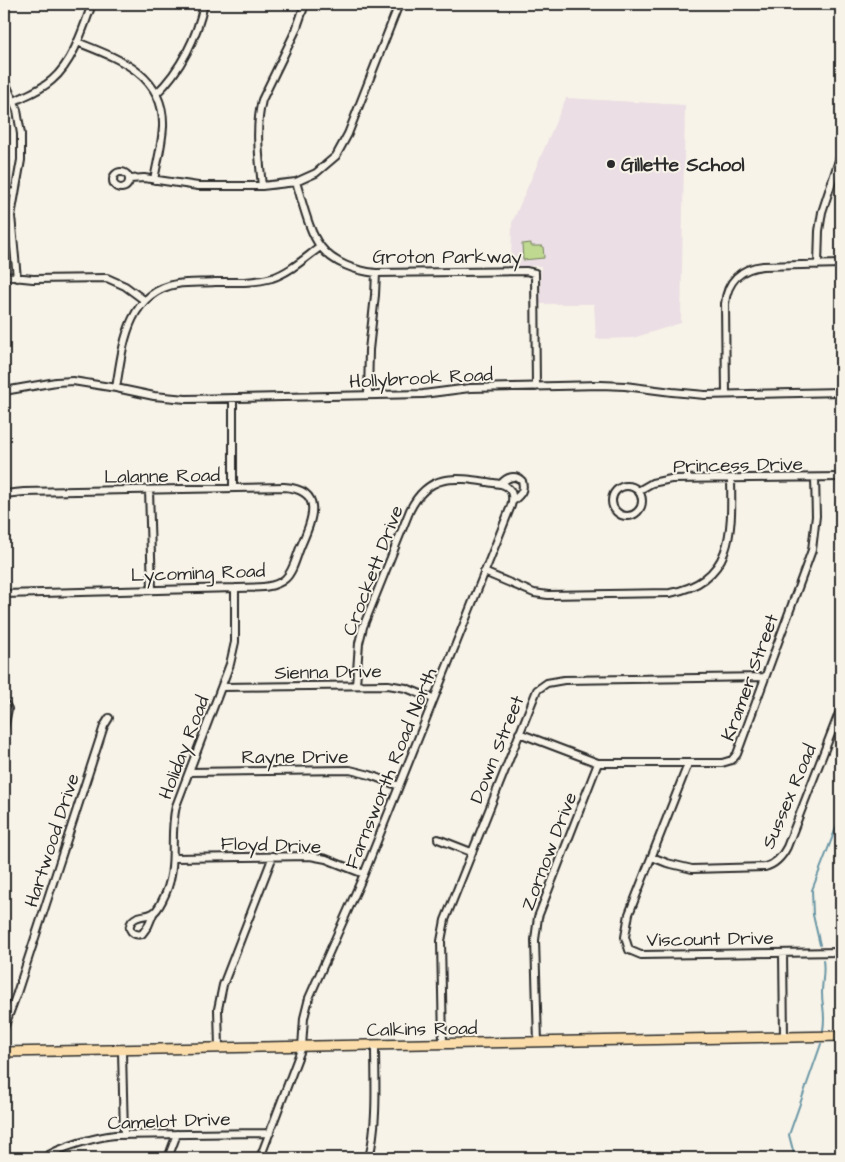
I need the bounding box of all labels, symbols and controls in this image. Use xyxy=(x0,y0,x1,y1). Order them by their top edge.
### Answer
place label: Gillette School xyxy=(621,152,745,179)
marker: Gillette School xyxy=(605,158,617,170)
street label: Groton Parkway xyxy=(372,244,522,272)
street label: Hollybrook Road xyxy=(348,361,494,397)
street label: Princess Drive xyxy=(673,451,803,480)
street label: Lalanne Road xyxy=(104,462,221,491)
street label: Crockett Drive xyxy=(336,502,411,640)
street label: Lycoming Road xyxy=(130,558,266,590)
street label: Kramer Street xyxy=(715,610,786,745)
street label: Sienna Drive xyxy=(274,658,382,687)
street label: Farnsworth Road North xyxy=(339,663,444,873)
street label: Down Street xyxy=(464,691,531,808)
street label: Holiday Road xyxy=(152,692,218,804)
street label: Sussex Road xyxy=(755,740,824,853)
street label: Rayne Drive xyxy=(242,744,348,772)
street label: Hartwood Drive xyxy=(18,770,87,911)
street label: Zornow Drive xyxy=(514,788,584,915)
street label: Floyd Drive xyxy=(220,830,322,862)
street label: Viscount Drive xyxy=(646,925,774,954)
street label: Calkins Road xyxy=(366,1015,478,1044)
street label: Camelot Drive xyxy=(107,1106,231,1137)

